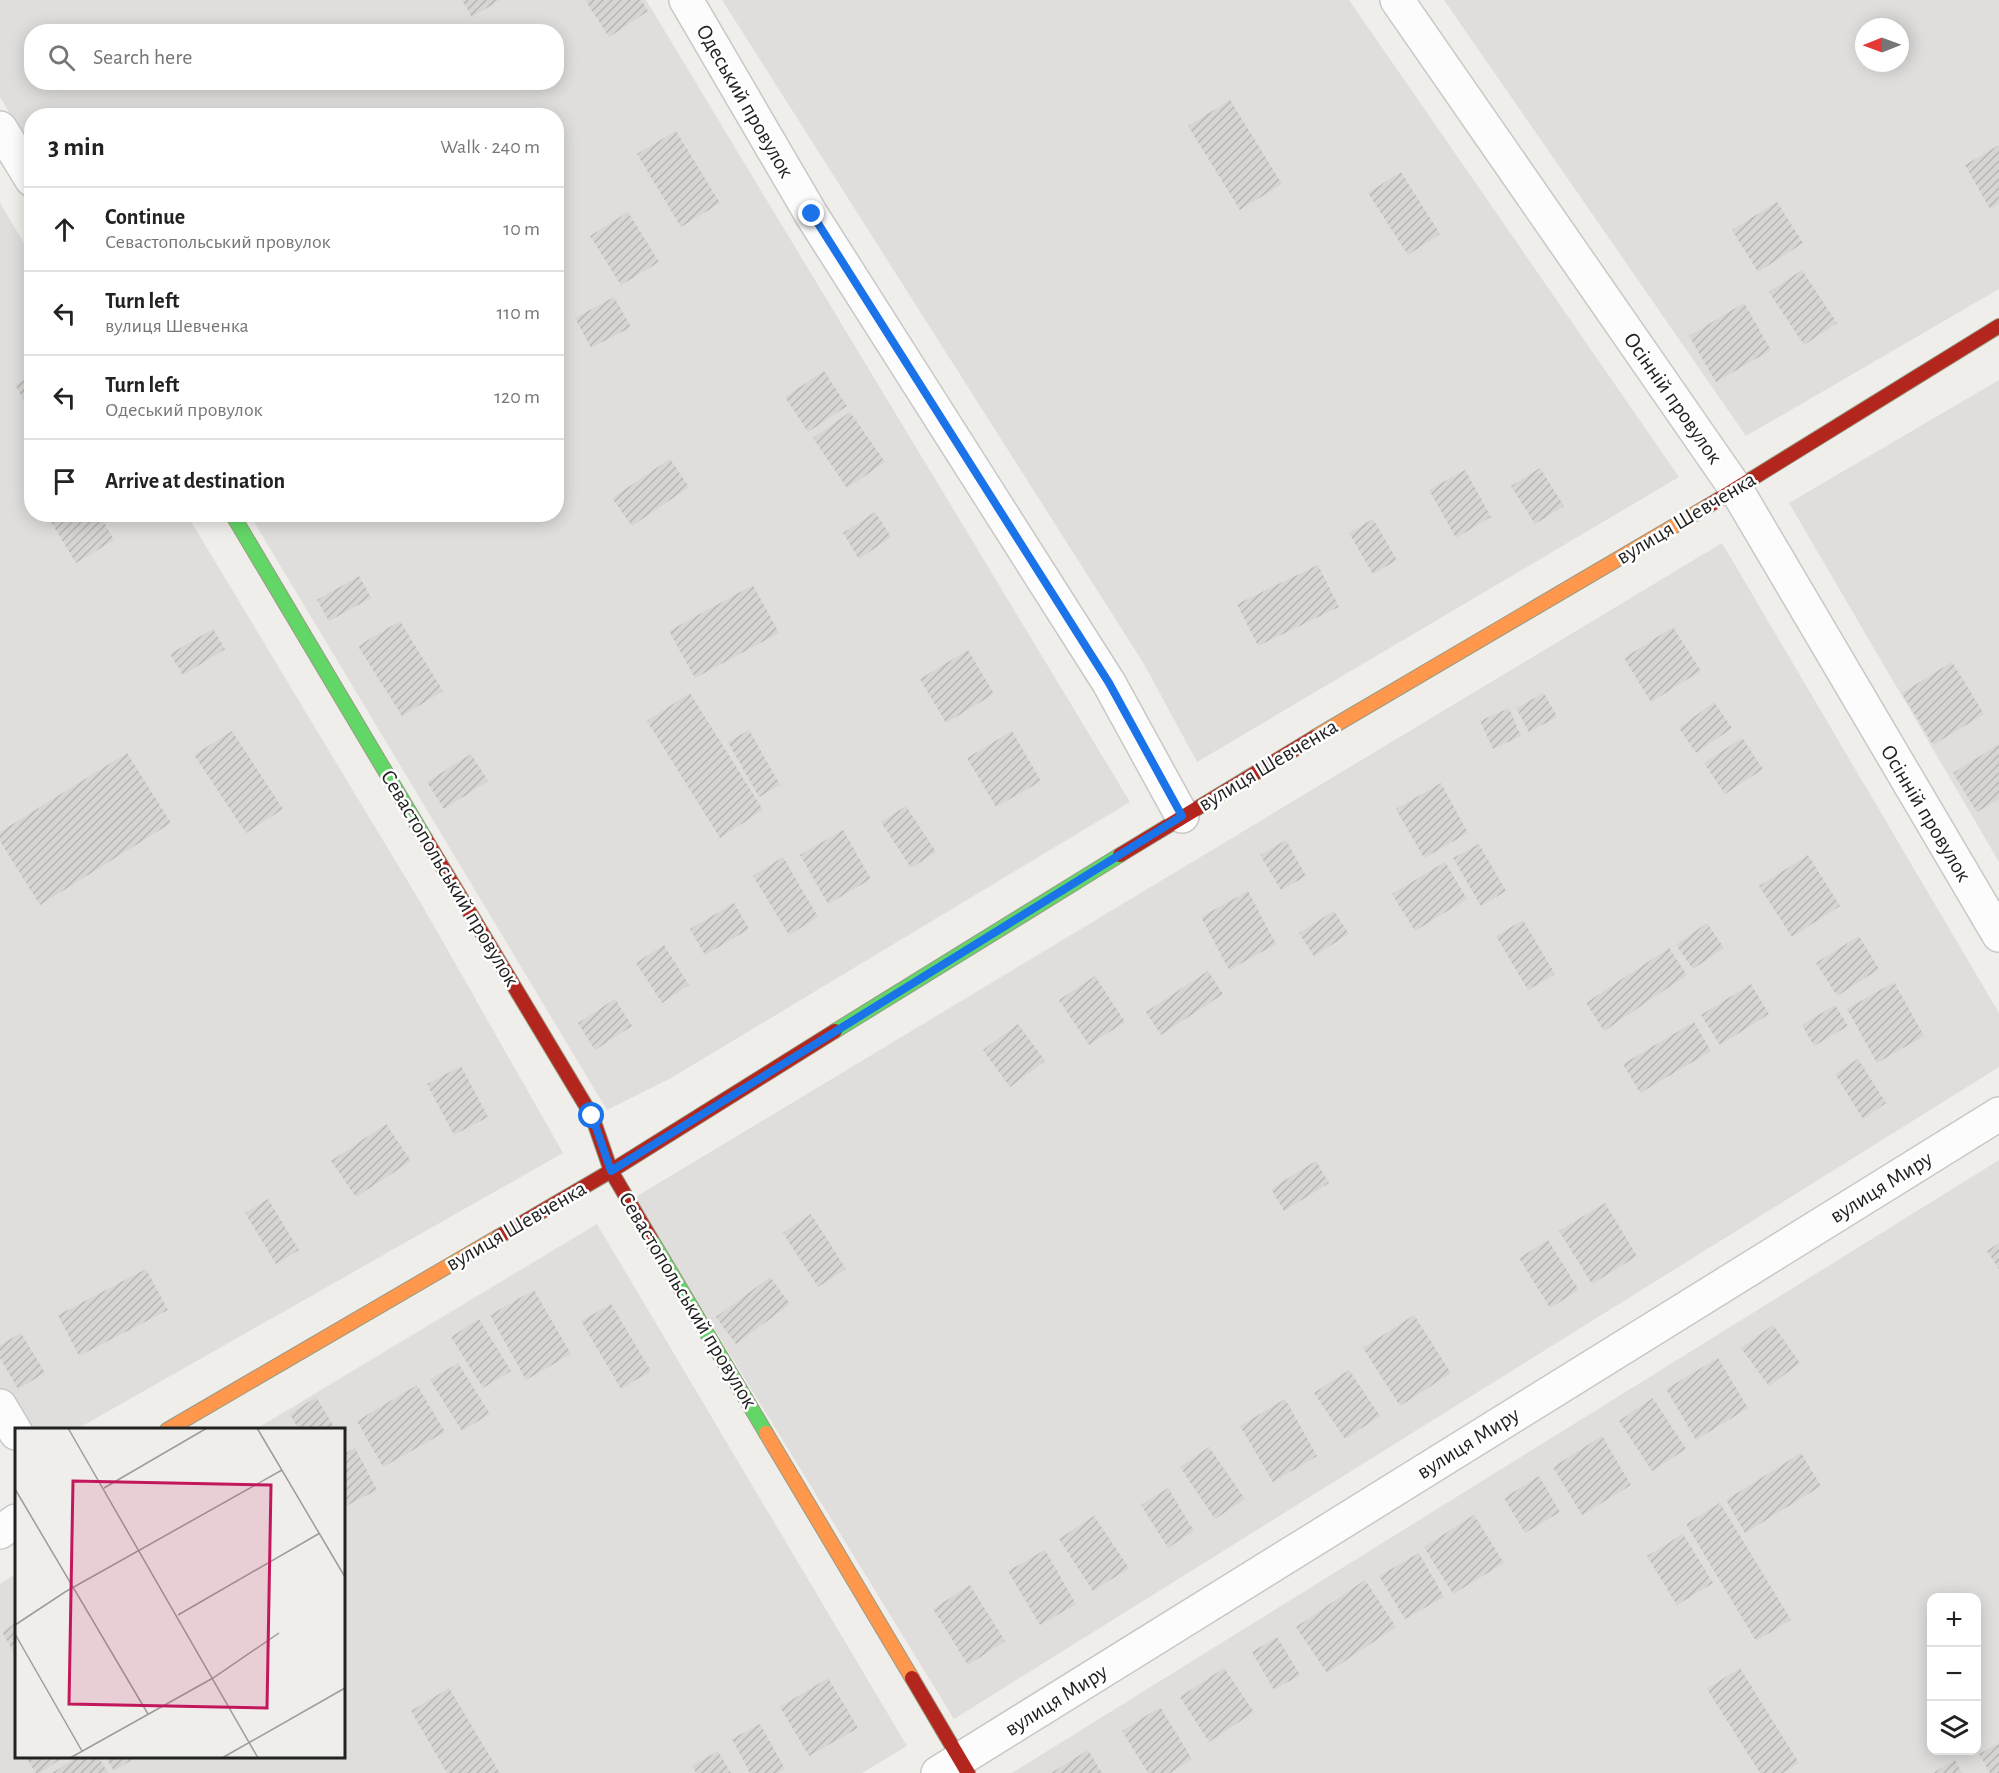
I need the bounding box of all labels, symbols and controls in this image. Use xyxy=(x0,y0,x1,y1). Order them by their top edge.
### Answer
north arrow xyxy=(1855,18,1909,72)
street label: Одеський провулок xyxy=(692,20,798,182)
search box xyxy=(24,24,564,90)
icon: search xyxy=(45,41,78,74)
text: Search here xyxy=(93,46,192,68)
text: 3 min xyxy=(48,134,105,160)
text: Walk · 240 m xyxy=(440,137,540,157)
route end xyxy=(798,200,824,226)
text: Continue xyxy=(105,206,185,228)
icon: ahead xyxy=(48,213,81,246)
text: 10 m xyxy=(503,219,540,239)
text: Севастопольський провулок xyxy=(105,232,331,252)
text: Turn left xyxy=(105,290,179,312)
icon: left xyxy=(48,297,81,330)
text: 110 m xyxy=(496,303,540,323)
text: вулиця Шевченка xyxy=(105,316,249,336)
street label: Осінній провулок xyxy=(1620,328,1726,468)
text: Turn left xyxy=(105,374,179,396)
icon: left xyxy=(48,381,81,414)
text: 120 m xyxy=(494,387,540,407)
text: Одеський провулок xyxy=(105,400,263,420)
icon: arrive xyxy=(48,465,81,498)
street label: вулиця Шевченка xyxy=(1613,468,1759,568)
text: Arrive at destination xyxy=(105,470,285,492)
street label: вулиця Шевченка xyxy=(1195,715,1341,815)
street label: Осінній провулок xyxy=(1877,741,1975,885)
street label: Севастопольський провулок xyxy=(377,766,523,990)
route start xyxy=(578,1102,604,1128)
street label: вулиця Миру xyxy=(1826,1147,1936,1227)
street label: вулиця Шевченка xyxy=(442,1177,590,1275)
street label: Севастопольський провулок xyxy=(615,1188,761,1412)
street label: вулиця Миру xyxy=(1413,1403,1523,1483)
inset map xyxy=(15,1428,345,1758)
map controls xyxy=(1927,1593,1981,1755)
button: + xyxy=(1927,1593,1981,1647)
button: − xyxy=(1927,1647,1981,1701)
street label: вулиця Миру xyxy=(1001,1660,1111,1740)
button: layers xyxy=(1927,1701,1981,1755)

